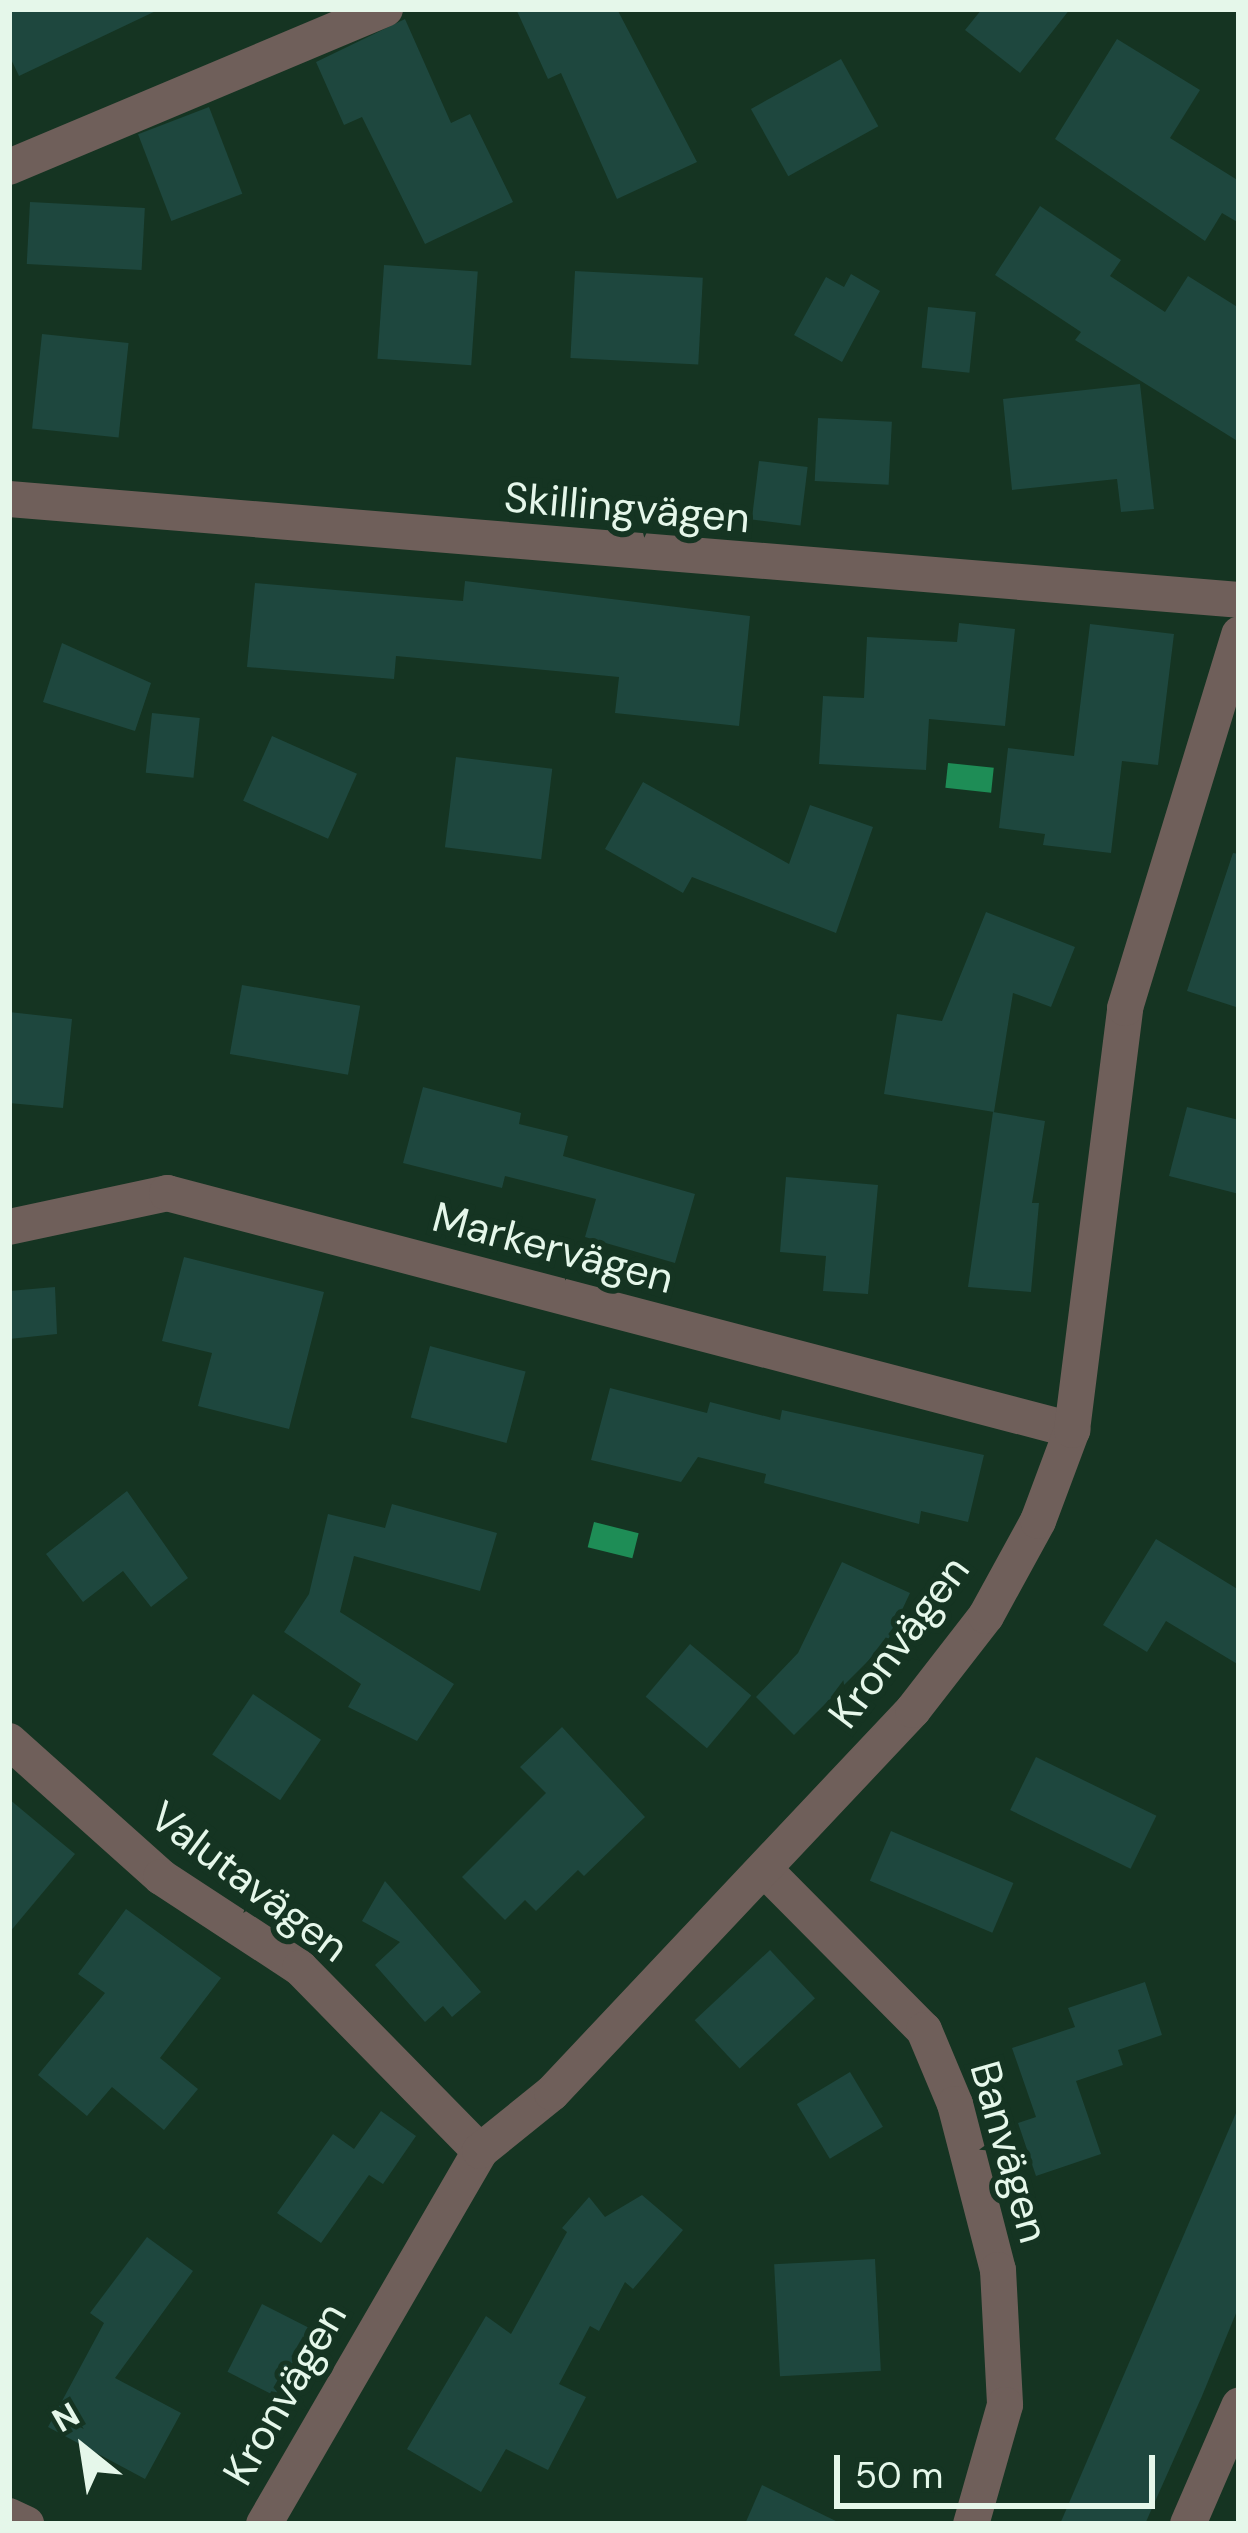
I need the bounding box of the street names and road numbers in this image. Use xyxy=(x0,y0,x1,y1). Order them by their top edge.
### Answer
street label: Skillingvägen xyxy=(502,472,752,544)
street label: Markervägen xyxy=(427,1192,679,1304)
street label: Kronvägen xyxy=(818,1546,980,1738)
street label: Valutavägen xyxy=(140,1791,358,1973)
street label: Banvägen xyxy=(959,2055,1059,2249)
street label: Kronvägen xyxy=(213,2294,357,2494)

